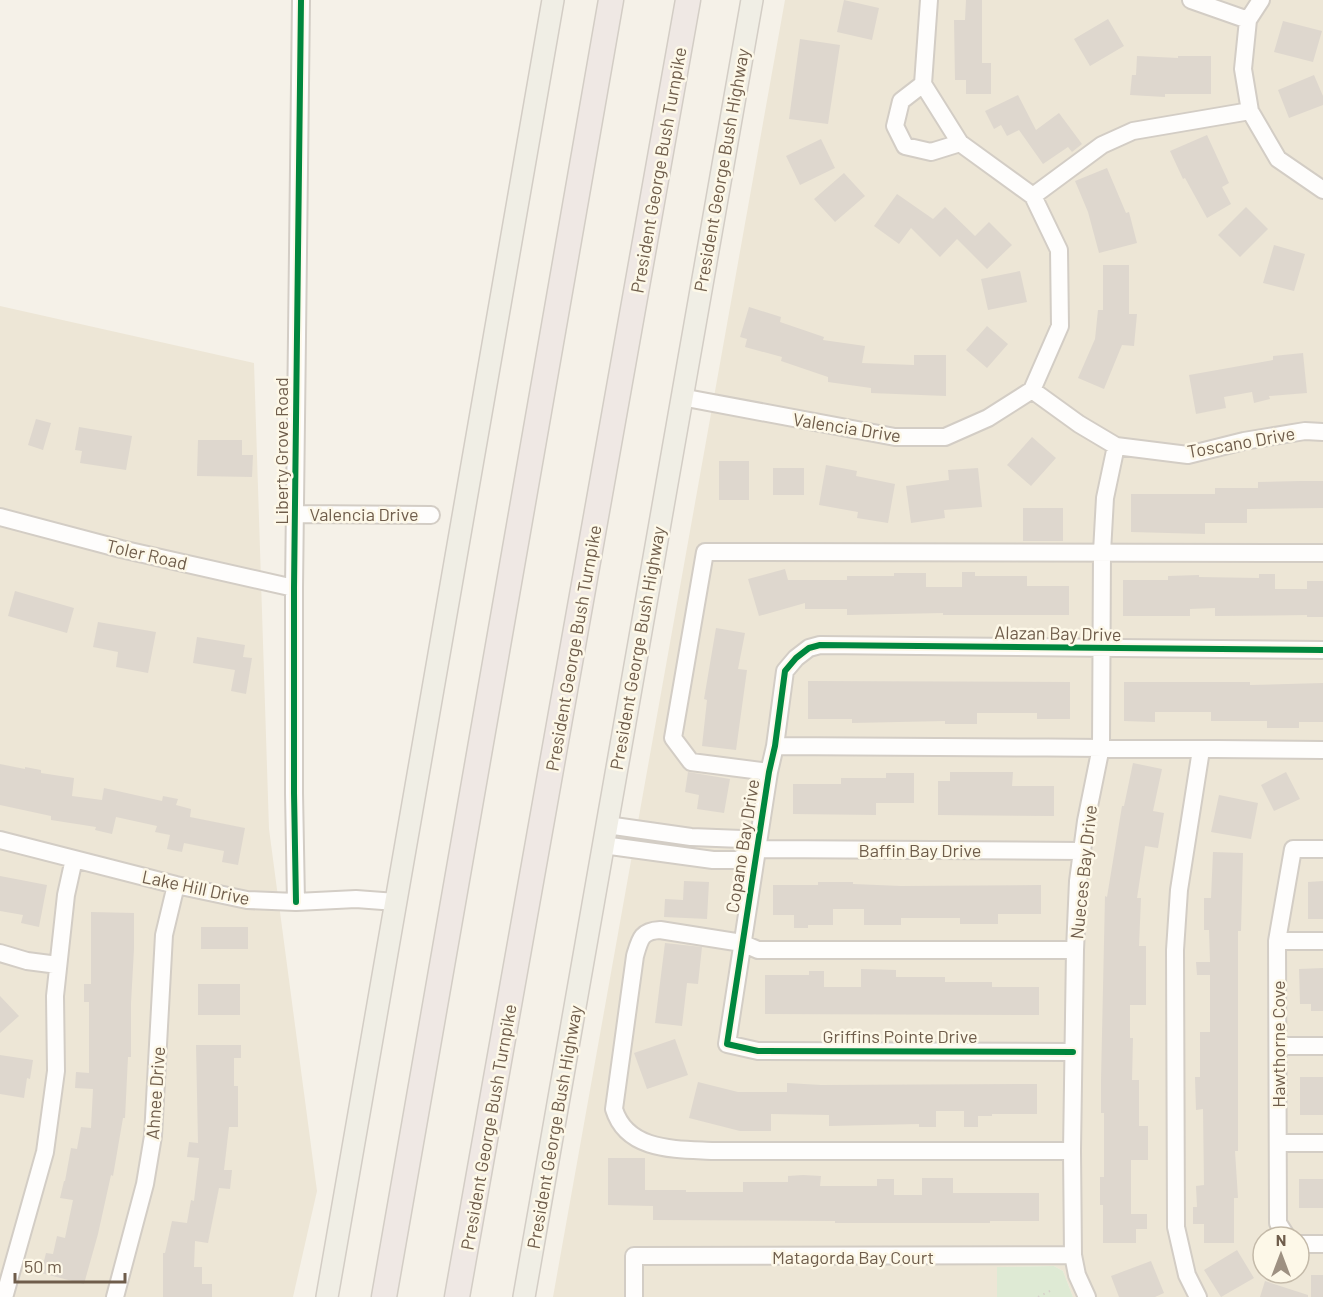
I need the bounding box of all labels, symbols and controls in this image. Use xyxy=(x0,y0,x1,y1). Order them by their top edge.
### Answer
street label: President George Bush Turnpike xyxy=(626,45,690,295)
street label: President George Bush Highway xyxy=(689,46,753,294)
street label: Liberty Grove Road xyxy=(270,377,292,525)
street label: Valencia Drive xyxy=(791,408,903,446)
street label: Toscano Drive xyxy=(1185,422,1297,462)
street label: Valencia Drive xyxy=(309,503,419,525)
street label: President George Bush Turnpike xyxy=(541,523,605,773)
street label: President George Bush Highway xyxy=(605,524,669,772)
street label: Toler Road xyxy=(104,534,190,574)
street label: Alazan Bay Drive xyxy=(994,621,1122,645)
street label: Copano Bay Drive xyxy=(721,778,763,914)
street label: Nueces Bay Drive xyxy=(1065,804,1101,940)
street label: Baffin Bay Drive xyxy=(859,839,981,861)
street label: Lake Hill Drive xyxy=(140,865,252,909)
street label: Hawthorne Cove xyxy=(1267,980,1289,1108)
street label: President George Bush Turnpike xyxy=(456,1002,520,1252)
street label: President George Bush Highway xyxy=(522,1003,586,1251)
street label: Griffins Pointe Drive xyxy=(822,1025,978,1047)
street label: Ahnee Drive xyxy=(141,1046,169,1140)
north arrow xyxy=(1251,1225,1311,1285)
text: N xyxy=(1276,1230,1286,1249)
scale bar xyxy=(15,1246,124,1284)
street label: Matagorda Bay Court xyxy=(772,1246,934,1268)
text: 50 m xyxy=(24,1255,62,1277)

